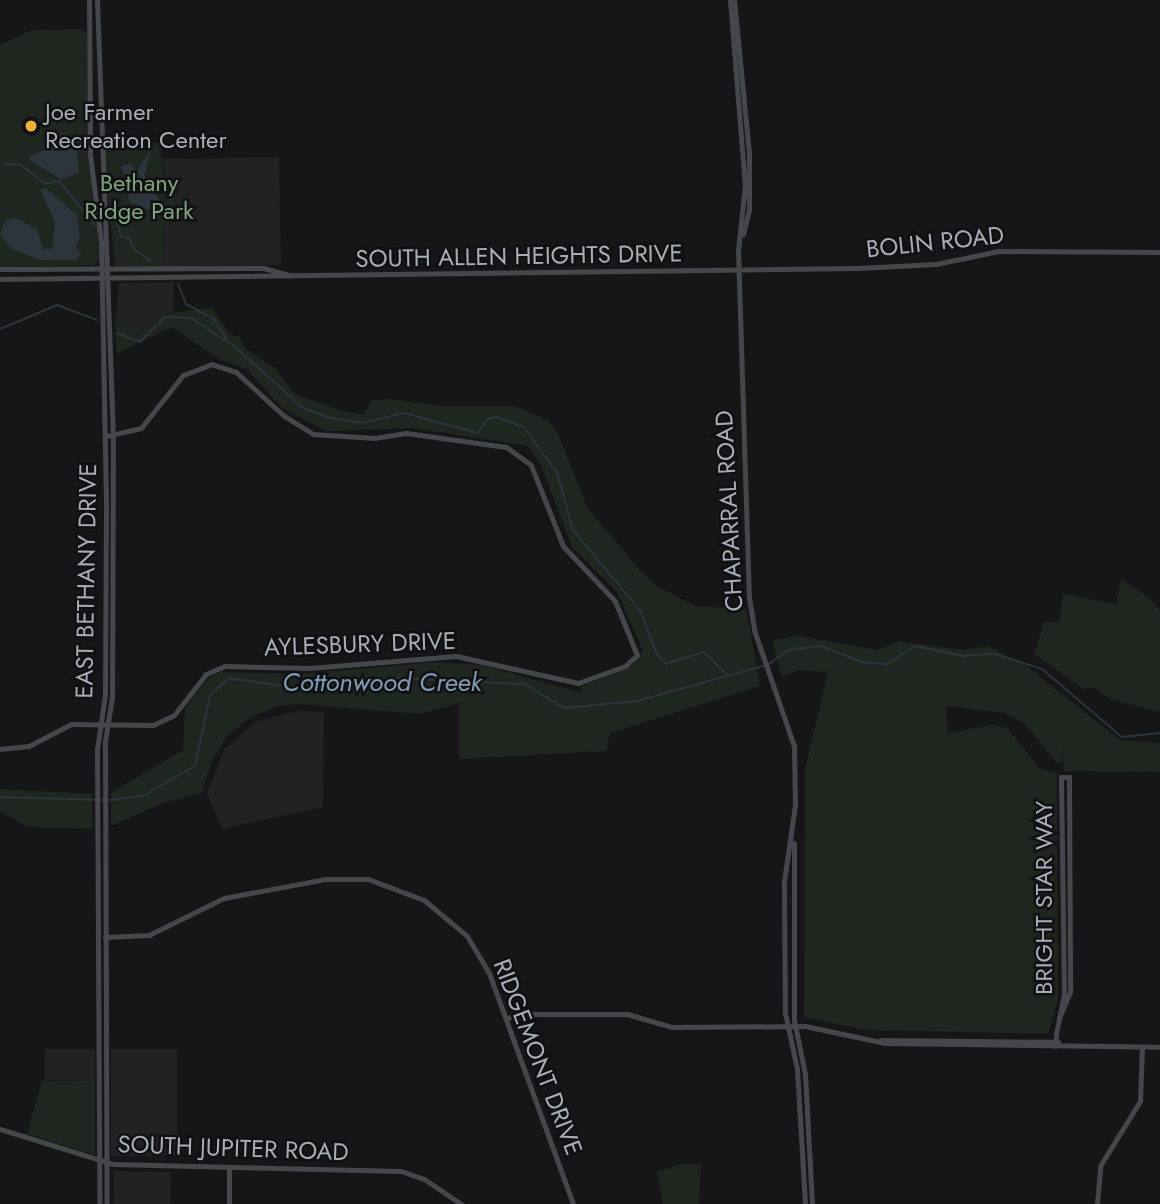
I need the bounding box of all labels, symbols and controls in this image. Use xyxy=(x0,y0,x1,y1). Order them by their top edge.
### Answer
place label: Joe Farmer Recreation Center xyxy=(45,98,227,154)
marker: Joe Farmer Recreation Center xyxy=(23,118,39,134)
park label: Bethany Ridge Park xyxy=(84,169,194,225)
street label: BOLIN ROAD xyxy=(865,220,1005,264)
street label: SOUTH ALLEN HEIGHTS DRIVE xyxy=(355,239,683,273)
street label: CHAPARRAL ROAD xyxy=(709,410,749,612)
street label: EAST BETHANY DRIVE xyxy=(70,463,102,699)
street label: AYLESBURY DRIVE xyxy=(264,626,456,662)
water label: Cottonwood Creek xyxy=(282,667,482,699)
street label: BRIGHT STAR WAY xyxy=(1030,801,1058,995)
street label: RIDGEMONT DRIVE xyxy=(487,955,589,1159)
street label: SOUTH JUPITER ROAD xyxy=(117,1130,349,1166)

